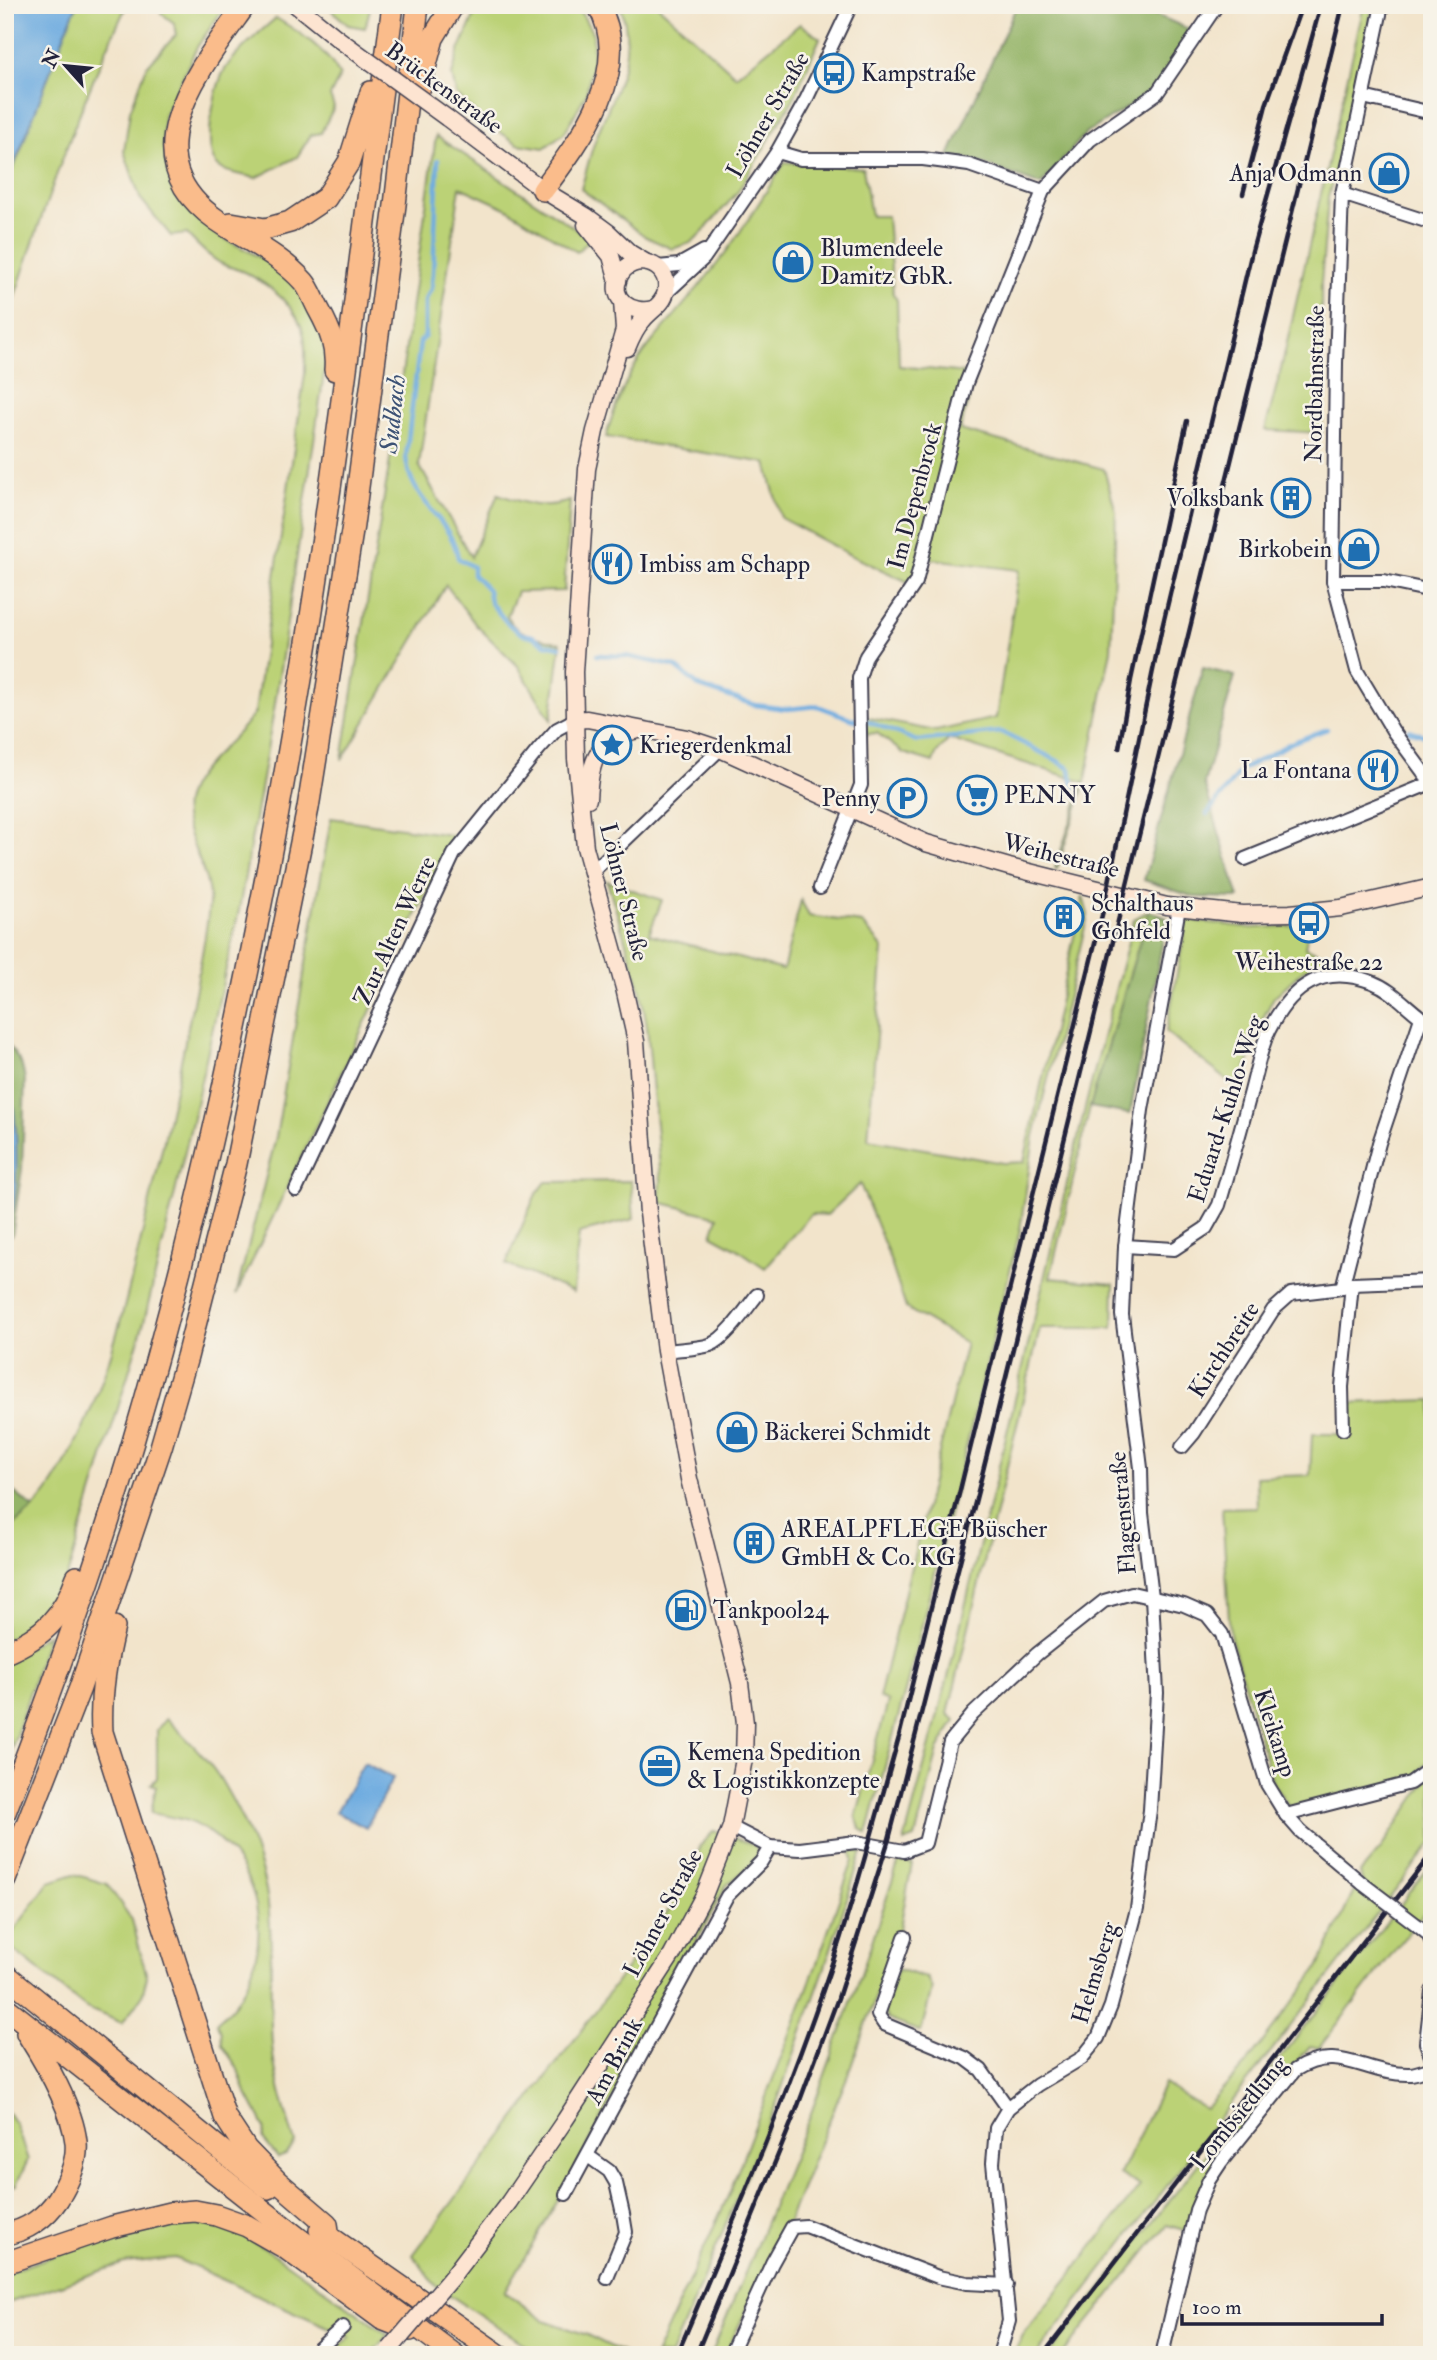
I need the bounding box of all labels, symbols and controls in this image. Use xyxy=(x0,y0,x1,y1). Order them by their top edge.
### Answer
north arrow xyxy=(32,32,102,102)
street label: Brückenstraße xyxy=(379,35,509,141)
text: N xyxy=(37,45,67,73)
street label: Löhner Straße xyxy=(719,46,817,184)
bus stop icon: Kampstraße xyxy=(813,52,855,94)
place label: Kampstraße xyxy=(861,58,976,89)
shop icon: Anja Odmann xyxy=(1368,152,1410,194)
place label: Anja Odmann xyxy=(1228,158,1362,189)
place label: Blumendeele Damitz GbR. xyxy=(820,233,953,292)
shop icon: Blumendeele Damitz GbR. xyxy=(772,241,814,283)
street label: Nordbahnstraße xyxy=(1298,305,1332,463)
water label: Sudbach xyxy=(373,373,413,456)
street label: Im Depenbrock xyxy=(881,419,950,573)
building icon: Volksbank xyxy=(1270,477,1312,519)
place label: Volksbank xyxy=(1166,483,1265,514)
shop icon: Birkobein xyxy=(1338,528,1380,570)
place label: Birkobein xyxy=(1238,534,1332,565)
restaurant icon: Imbiss am Schapp xyxy=(591,543,633,585)
place label: Imbiss am Schapp xyxy=(639,549,810,580)
place icon: Kriegerdenkmal xyxy=(591,724,633,766)
place label: Kriegerdenkmal xyxy=(639,730,792,761)
restaurant icon: La Fontana xyxy=(1357,749,1399,791)
place label: La Fontana xyxy=(1241,755,1352,786)
supermarket icon: PENNY xyxy=(956,774,998,816)
parking icon: Penny xyxy=(886,777,928,819)
place label: PENNY xyxy=(1004,780,1096,811)
place label: Penny xyxy=(822,783,880,814)
street label: Löhner Straße xyxy=(592,820,656,964)
street label: Weihestraße xyxy=(998,826,1123,885)
street label: Zur Alten Werre xyxy=(347,851,443,1011)
place label: Schalthaus Gohfeld xyxy=(1091,888,1193,947)
building icon: Schalthaus Gohfeld xyxy=(1043,896,1085,938)
bus stop icon: Weihestraße 22 xyxy=(1288,902,1330,944)
place label: Weihestraße 22 xyxy=(1234,947,1383,978)
street label: Eduard-Kuhlo-Weg xyxy=(1181,1010,1271,1207)
street label: Kirchbreite xyxy=(1181,1296,1267,1404)
shop icon: Bäckerei Schmidt xyxy=(716,1411,758,1453)
place label: Bäckerei Schmidt xyxy=(764,1417,931,1448)
street label: Flagenstraße xyxy=(1102,1450,1144,1576)
place label: AREALPFLEGE Büscher GmbH & Co. KG xyxy=(780,1514,1047,1573)
building icon: AREALPFLEGE Büscher GmbH & Co. KG xyxy=(733,1522,775,1564)
fuel station icon: Tankpool24 xyxy=(665,1589,707,1631)
place label: Tankpool24 xyxy=(713,1595,829,1626)
street label: Kleikamp xyxy=(1246,1685,1304,1781)
place label: Kemena Spedition & Logistikkonzepte xyxy=(687,1737,880,1796)
office icon: Kemena Spedition & Logistikkonzepte xyxy=(639,1745,681,1787)
street label: Löhner Straße xyxy=(616,1844,710,1982)
street label: Helmsberg xyxy=(1065,1917,1126,2028)
street label: Am Brink xyxy=(578,2012,650,2111)
street label: Lombsiedlung xyxy=(1183,2049,1295,2177)
scale bar xyxy=(1182,2283,1381,2327)
text: 100 m xyxy=(1192,2294,1242,2321)

